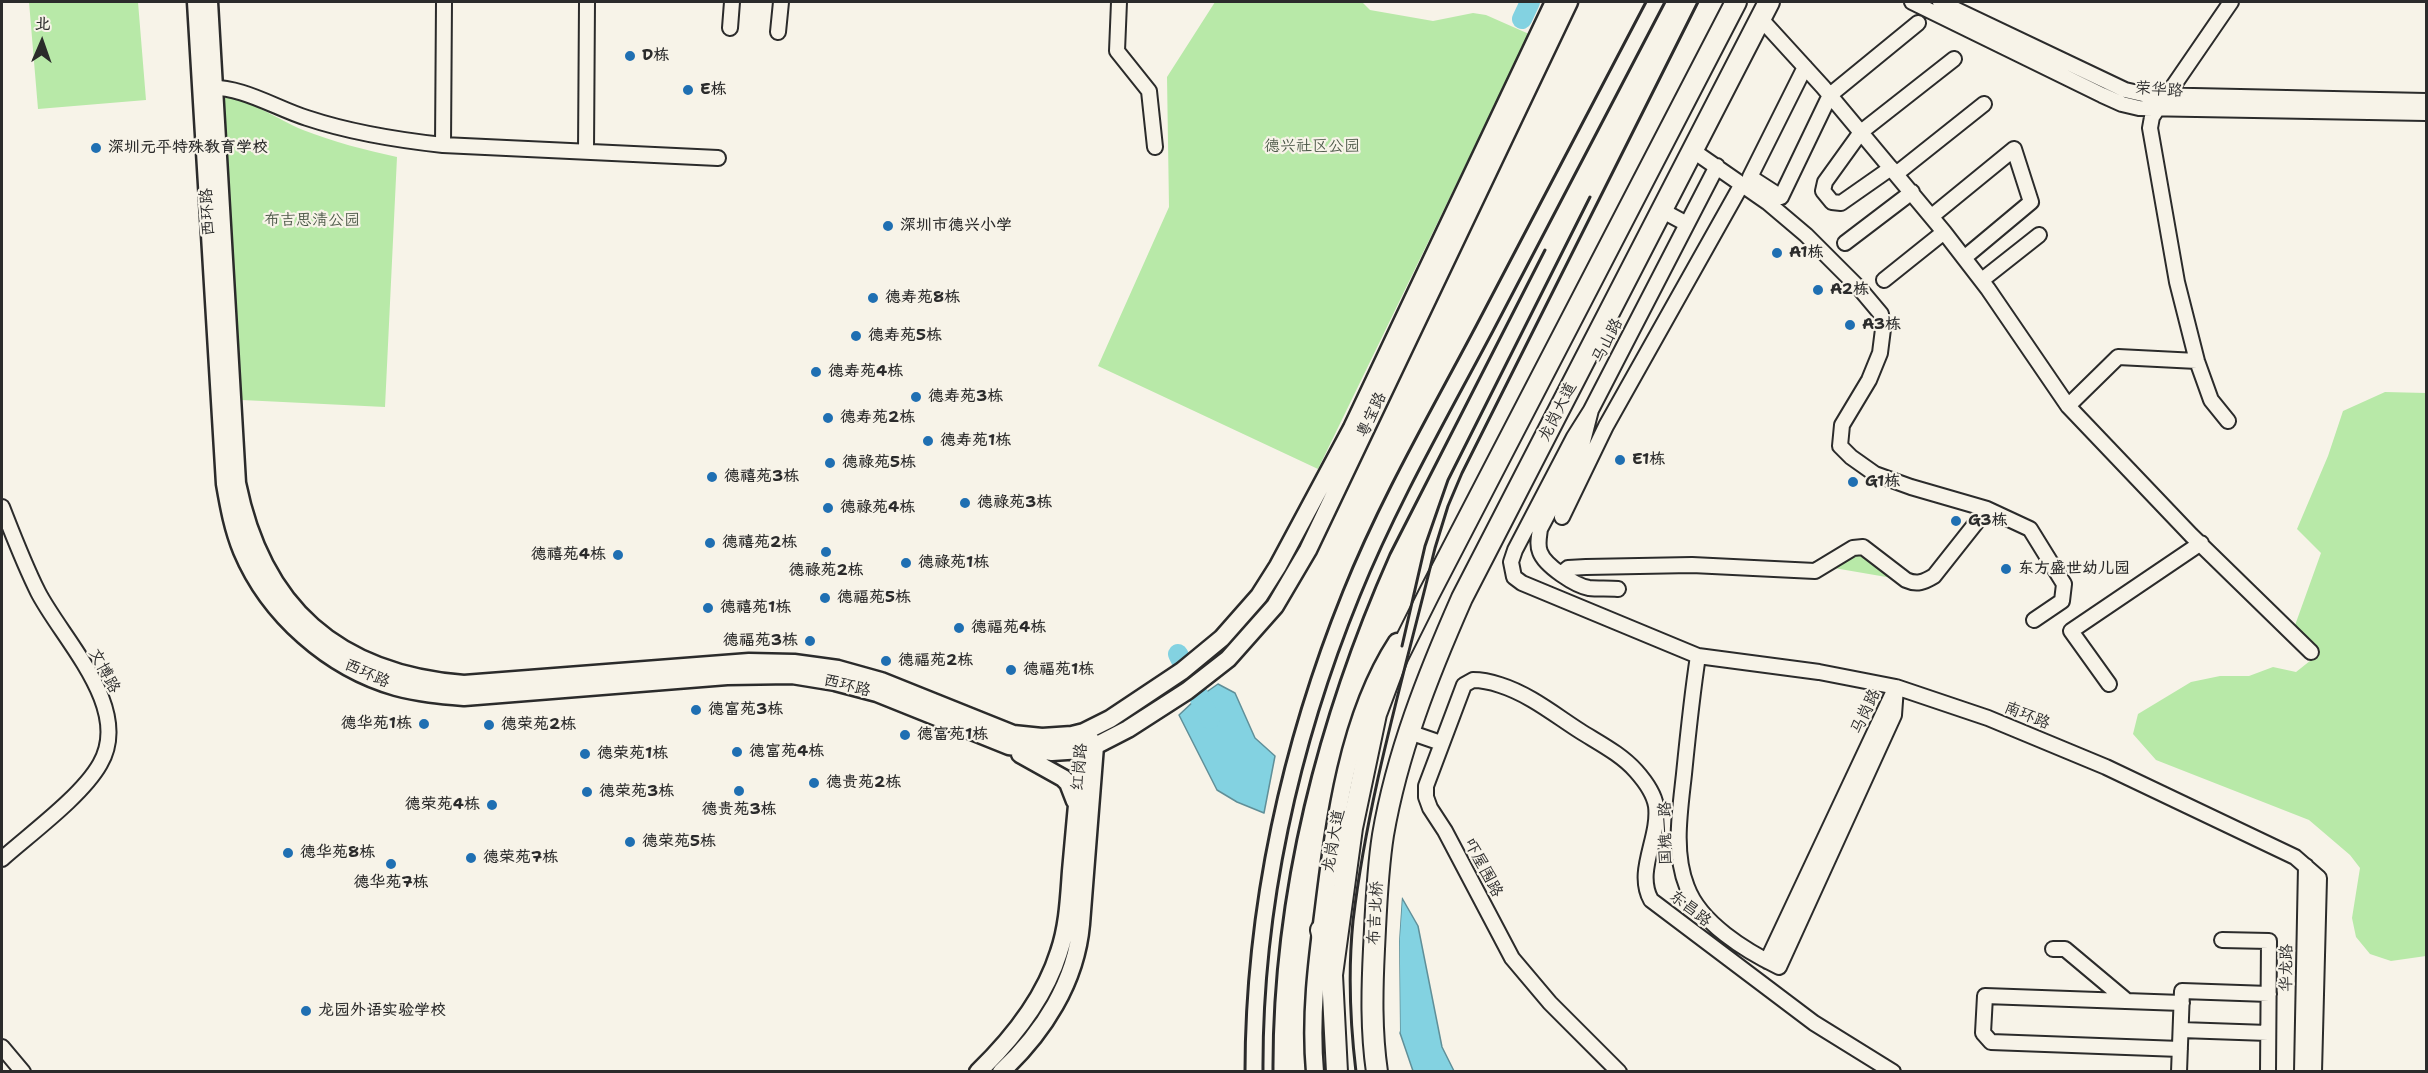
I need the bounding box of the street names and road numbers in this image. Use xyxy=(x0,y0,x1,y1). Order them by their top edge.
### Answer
street label: 荣华路 xyxy=(2134,79,2184,101)
street label: 西环路 xyxy=(197,188,219,236)
street label: 马山路 xyxy=(1589,315,1627,367)
street label: 龙岗大道 xyxy=(1535,379,1581,445)
street label: 粤宝路 xyxy=(1353,389,1391,441)
street label: 文博路 xyxy=(84,645,124,697)
street label: 西环路 xyxy=(341,655,393,693)
street label: 西环路 xyxy=(821,671,873,701)
street label: 马岗路 xyxy=(1847,686,1885,738)
street label: 南环路 xyxy=(2001,698,2053,734)
street label: 红岗路 xyxy=(1068,742,1092,792)
street label: 国槐一路 xyxy=(1656,801,1676,865)
street label: 龙岗大道 xyxy=(1319,808,1349,874)
street label: 吓屋围路 xyxy=(1460,835,1506,901)
street label: 布吉北桥 xyxy=(1365,881,1387,945)
street label: 东昌路 xyxy=(1665,887,1715,931)
street label: 华龙路 xyxy=(2277,944,2297,992)

